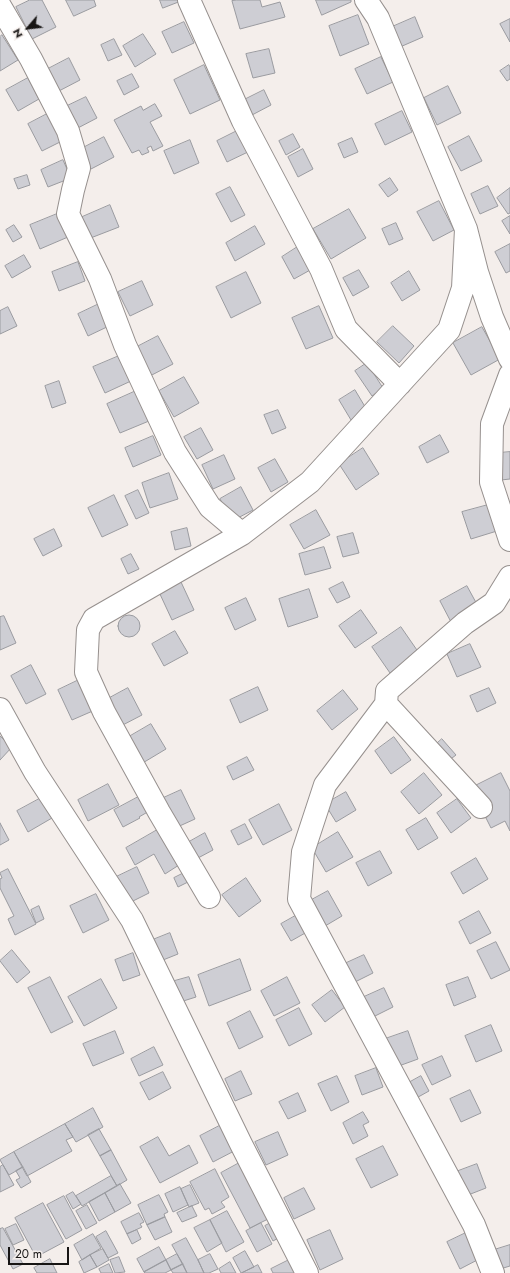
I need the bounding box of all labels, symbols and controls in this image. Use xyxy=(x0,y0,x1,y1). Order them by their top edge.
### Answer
north arrow xyxy=(8,8,48,48)
text: N xyxy=(8,26,27,41)
scale bar xyxy=(10,1239,71,1265)
text: 20 m xyxy=(15,1245,42,1263)

